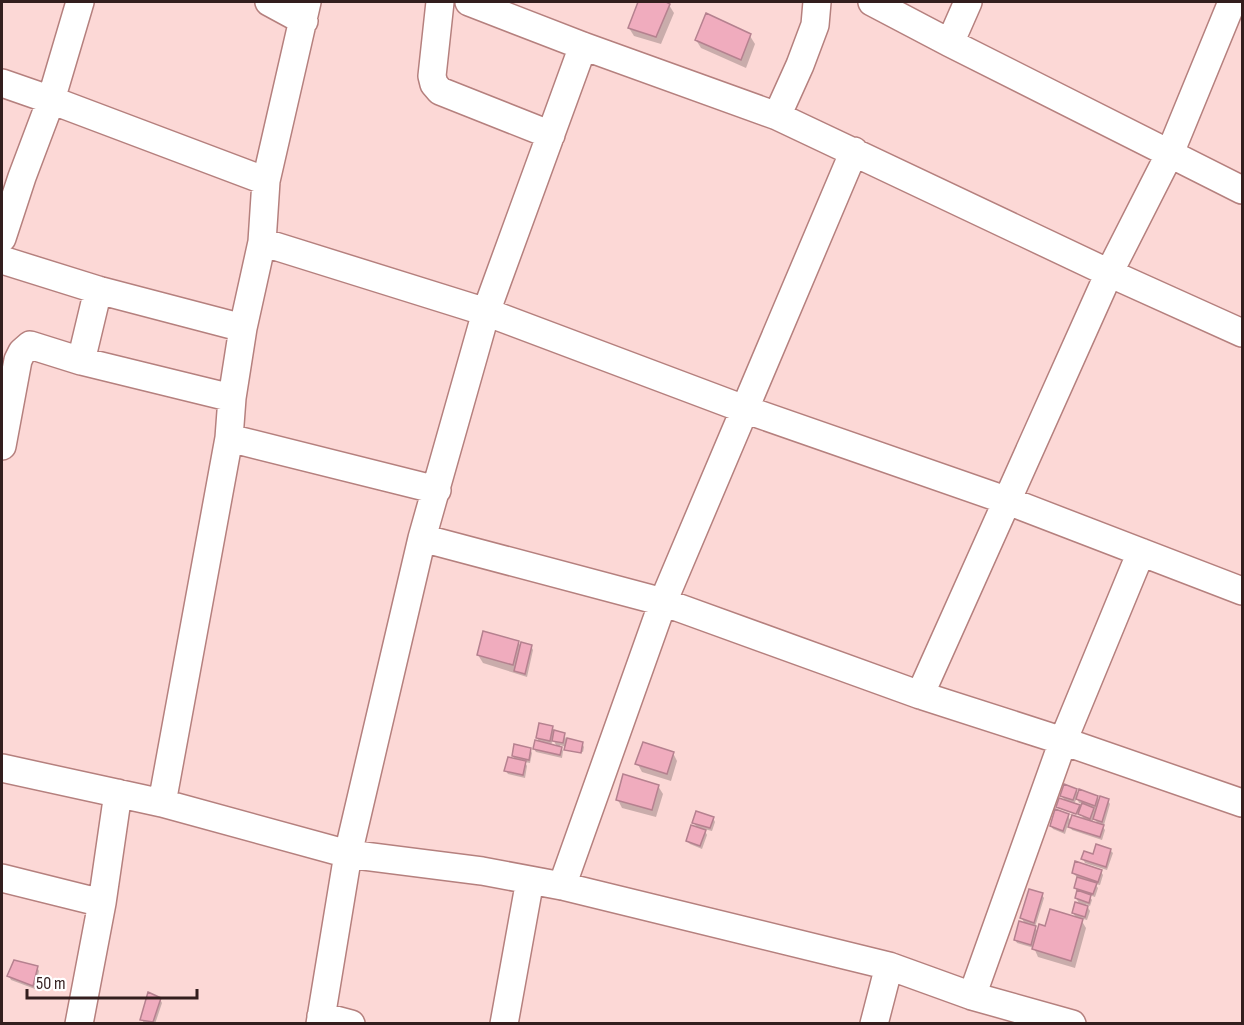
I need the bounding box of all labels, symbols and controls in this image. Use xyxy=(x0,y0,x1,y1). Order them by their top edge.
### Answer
scale bar xyxy=(27,962,196,1000)
text: 50 m xyxy=(36,973,66,994)

